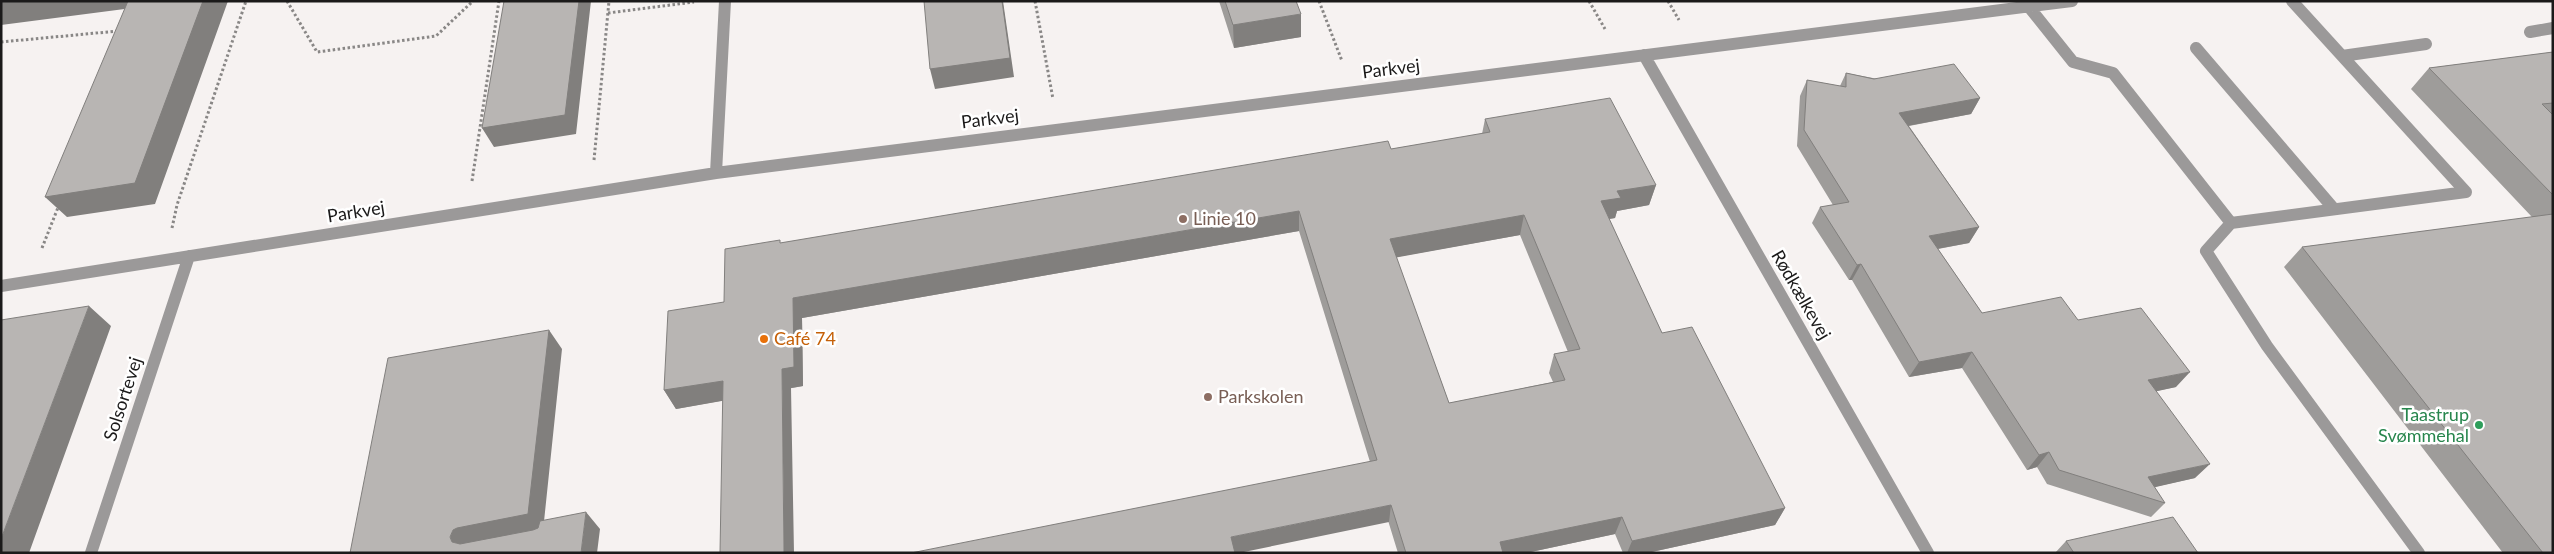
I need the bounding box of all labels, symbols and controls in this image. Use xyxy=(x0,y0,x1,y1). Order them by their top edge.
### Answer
street label: Parkvej xyxy=(1361,54,1421,82)
street label: Parkvej xyxy=(960,104,1020,132)
street label: Parkvej xyxy=(325,196,386,226)
place label: Linie 10 xyxy=(1193,207,1256,229)
marker: Linie 10 xyxy=(1177,213,1189,225)
street label: Rødkælkevej xyxy=(1767,246,1836,343)
place label: Café 74 xyxy=(774,327,836,349)
marker: Café 74 xyxy=(758,333,770,345)
street label: Solsortevej xyxy=(98,354,146,444)
place label: Parkskolen xyxy=(1218,385,1304,407)
marker: Parkskolen xyxy=(1202,391,1214,403)
place label: Taastrup Svømmehal xyxy=(2378,403,2469,446)
marker: Taastrup Svømmehal xyxy=(2473,419,2485,431)

